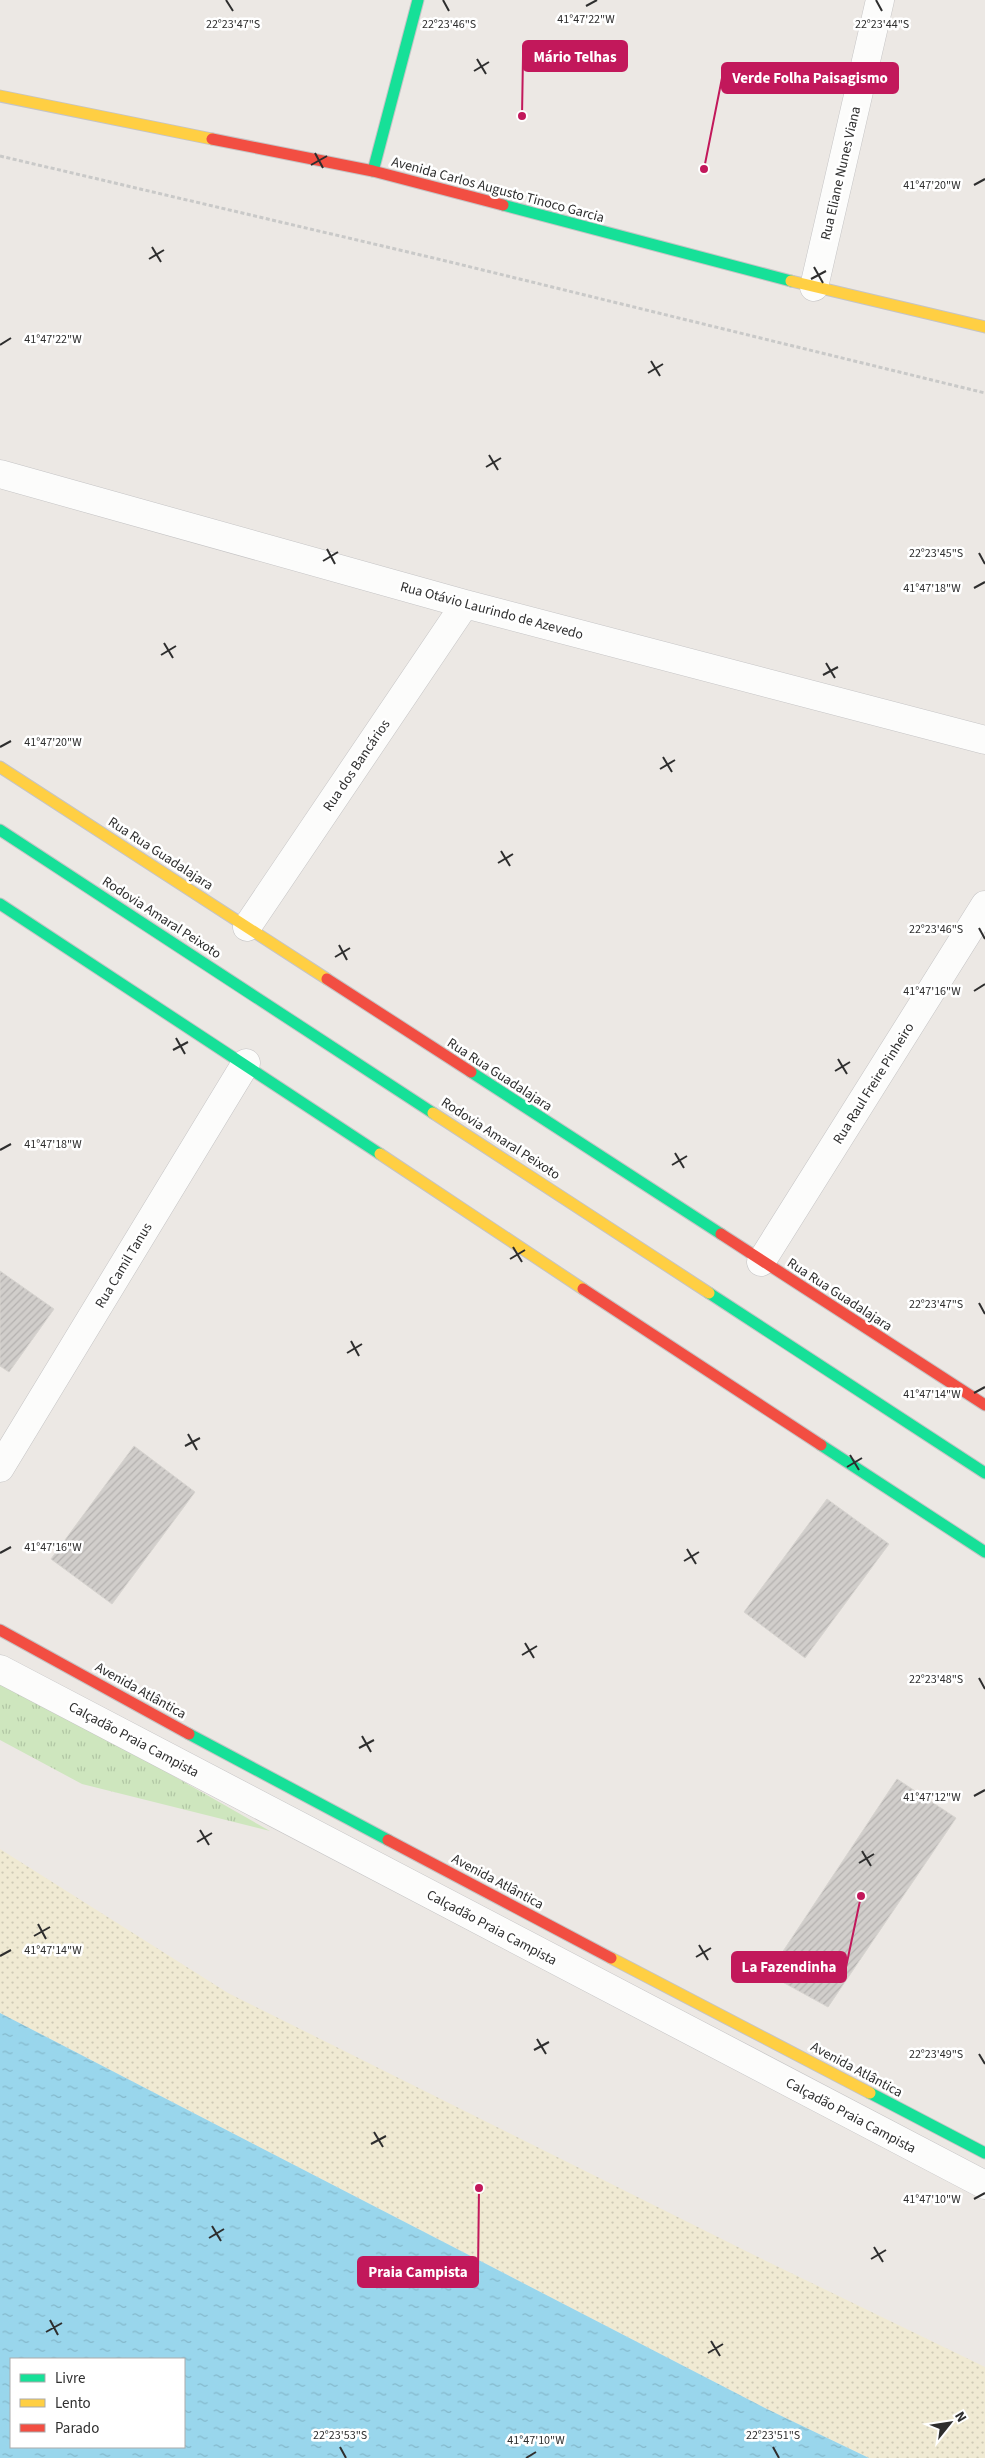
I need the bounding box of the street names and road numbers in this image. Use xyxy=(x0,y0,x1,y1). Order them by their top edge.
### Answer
street label: Rua Eliane Nunes Viana xyxy=(816,104,866,242)
street label: Avenida Carlos Augusto Tinoco Garcia xyxy=(389,152,606,228)
street label: Rua Otávio Laurindo de Azevedo xyxy=(398,577,586,645)
street label: Rua dos Bancários xyxy=(319,715,395,816)
street label: Rua Rua Guadalajara xyxy=(104,812,217,895)
street label: Rodovia Amaral Peixoto xyxy=(98,872,225,964)
street label: Rua Raul Freire Pinheiro xyxy=(828,1019,919,1148)
street label: Rua Rua Guadalajara xyxy=(443,1033,556,1116)
street label: Rodovia Amaral Peixoto xyxy=(437,1093,564,1185)
street label: Rua Camil Tanus xyxy=(90,1219,157,1312)
street label: Rua Rua Guadalajara xyxy=(783,1253,896,1336)
street label: Avenida Atlântica xyxy=(91,1658,190,1724)
street label: Calçadão Praia Campista xyxy=(65,1697,202,1783)
street label: Avenida Atlântica xyxy=(448,1849,547,1915)
street label: Calçadão Praia Campista xyxy=(423,1885,560,1971)
street label: Avenida Atlântica xyxy=(807,2037,906,2103)
street label: Calçadão Praia Campista xyxy=(782,2073,919,2159)

